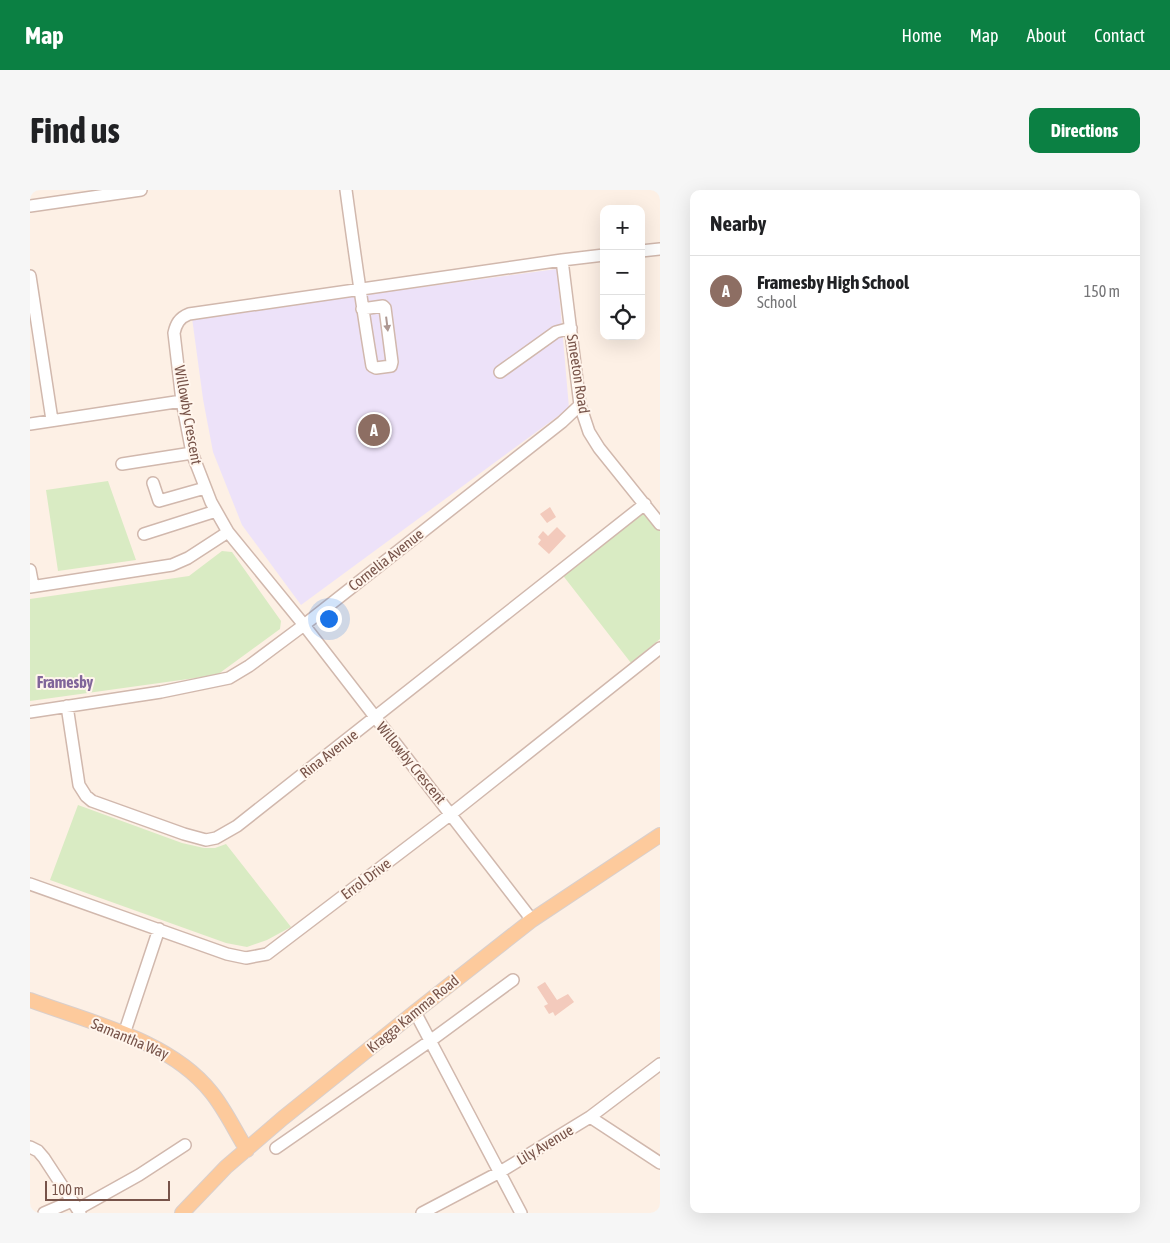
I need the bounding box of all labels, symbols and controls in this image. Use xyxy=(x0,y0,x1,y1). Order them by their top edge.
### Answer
text: Map xyxy=(25,22,64,49)
text: Home xyxy=(902,25,942,46)
text: Map xyxy=(970,25,999,46)
text: About xyxy=(1027,25,1066,46)
text: Contact xyxy=(1094,25,1145,46)
button: Directions xyxy=(1029,108,1140,153)
text: Find us xyxy=(30,110,120,150)
map controls xyxy=(600,205,645,340)
button: + xyxy=(600,205,645,250)
text: Nearby xyxy=(710,211,766,235)
button: − xyxy=(600,250,645,295)
text: Framesby High School xyxy=(757,271,909,293)
text: A xyxy=(722,282,730,300)
text: 150 m xyxy=(1084,282,1120,300)
text: School xyxy=(757,293,797,311)
button: locate xyxy=(600,295,645,340)
one-way arrow xyxy=(384,316,392,332)
street label: Smeeton Road xyxy=(564,333,593,415)
street label: Willowby Crescent xyxy=(171,364,206,466)
pin: A xyxy=(358,411,390,449)
street label: Cornelia Avenue xyxy=(345,525,427,594)
your location xyxy=(316,606,342,632)
district label: Framesby xyxy=(37,673,94,691)
street label: Willowby Crescent xyxy=(373,718,450,807)
street label: Rina Avenue xyxy=(296,726,361,781)
street label: Errol Drive xyxy=(338,854,394,903)
street label: Kragga Kamma Road xyxy=(363,971,462,1056)
street label: Samantha Way xyxy=(89,1015,172,1062)
street label: Lily Avenue xyxy=(513,1121,576,1168)
scale bar xyxy=(45,1178,170,1201)
text: 100 m xyxy=(52,1182,84,1198)

